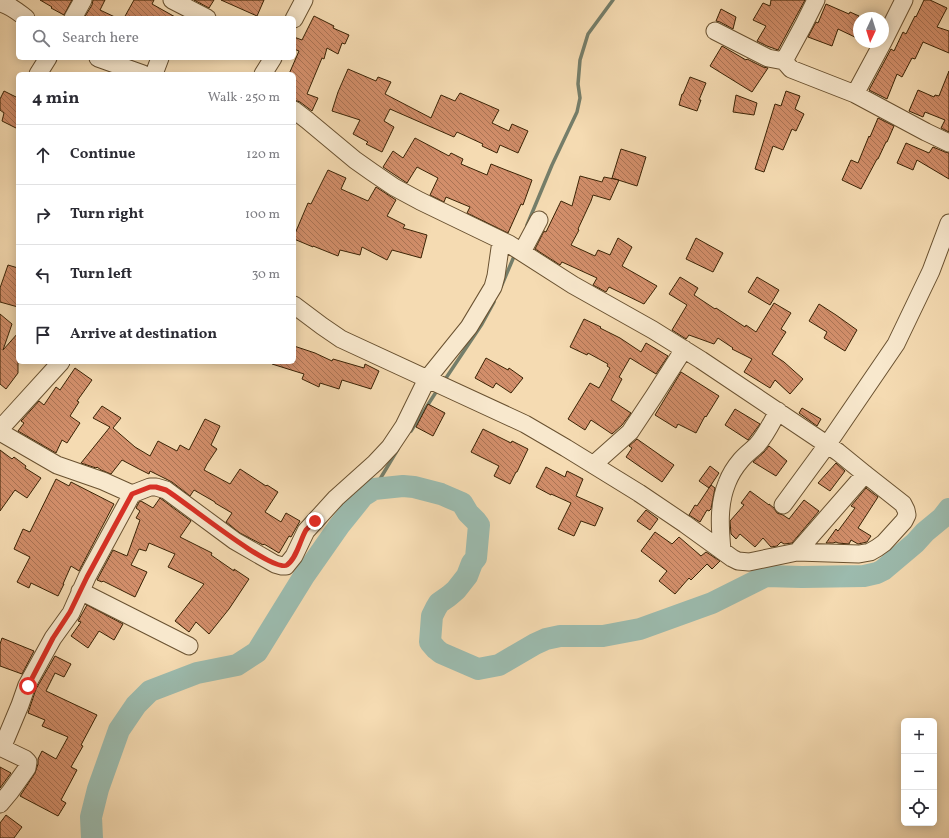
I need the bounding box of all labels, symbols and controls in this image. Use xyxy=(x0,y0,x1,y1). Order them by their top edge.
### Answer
north arrow xyxy=(853,12,889,48)
search box xyxy=(16,16,296,60)
icon: search xyxy=(30,27,52,49)
text: Search here xyxy=(62,28,139,49)
text: 4 min xyxy=(32,87,79,110)
text: Walk · 250 m xyxy=(208,89,280,107)
icon: ahead xyxy=(32,144,54,166)
text: Continue xyxy=(70,144,135,165)
text: 120 m xyxy=(246,146,280,164)
icon: right xyxy=(32,204,54,226)
text: Turn right xyxy=(70,204,144,225)
text: 100 m xyxy=(245,206,280,224)
icon: left xyxy=(32,264,54,286)
text: Turn left xyxy=(70,264,132,285)
text: 30 m xyxy=(252,266,280,284)
icon: arrive xyxy=(32,324,54,346)
text: Arrive at destination xyxy=(70,324,217,345)
route end xyxy=(306,512,324,530)
route start xyxy=(19,677,37,695)
map controls xyxy=(901,718,937,826)
button: + xyxy=(901,718,937,754)
button: − xyxy=(901,754,937,790)
button: locate xyxy=(901,790,937,826)

